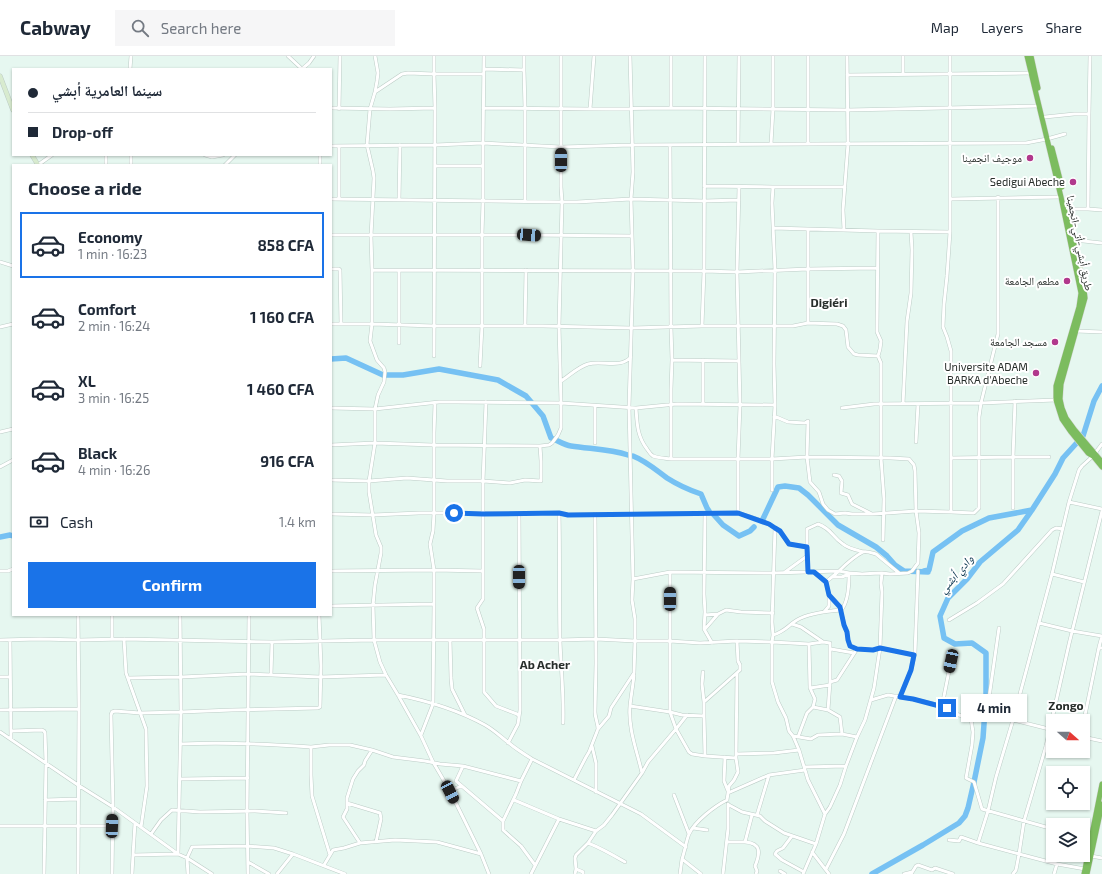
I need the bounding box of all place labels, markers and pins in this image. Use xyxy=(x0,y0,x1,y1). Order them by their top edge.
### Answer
place label: موجيف انجمينا xyxy=(962,151,1022,164)
marker: موجيف انجمينا xyxy=(1025,153,1035,163)
place label: Sedigui Abeche xyxy=(990,175,1065,188)
marker: Sedigui Abeche xyxy=(1068,177,1078,187)
place label: مطعم الجامعة xyxy=(1005,274,1059,289)
marker: مطعم الجامعة xyxy=(1062,276,1072,286)
place label: مسجد الجامعة xyxy=(990,335,1047,348)
marker: مسجد الجامعة xyxy=(1050,337,1060,347)
place label: Universite ADAM BARKA d'Abeche xyxy=(944,360,1028,386)
marker: Universite ADAM BARKA d'Abeche xyxy=(1031,368,1041,378)

